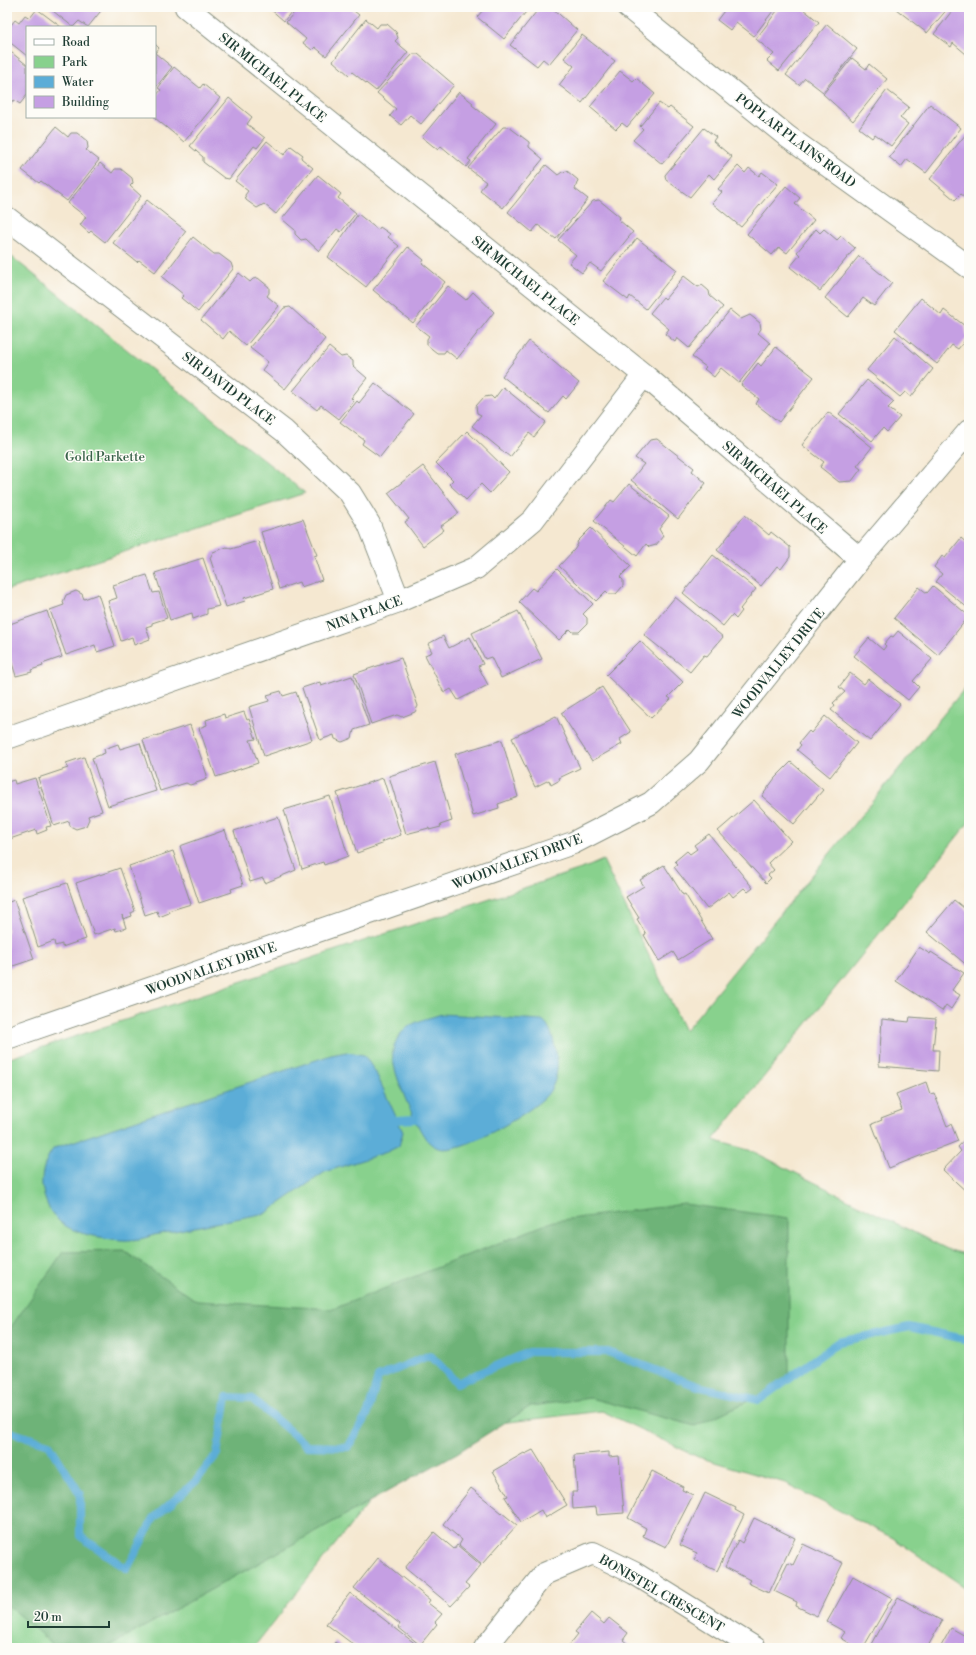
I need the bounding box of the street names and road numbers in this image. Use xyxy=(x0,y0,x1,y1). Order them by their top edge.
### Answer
street label: SIR MICHAEL PLACE xyxy=(216,30,329,126)
street label: POPLAR PLAINS ROAD xyxy=(732,90,859,191)
street label: SIR MICHAEL PLACE xyxy=(469,233,582,329)
street label: SIR DAVID PLACE xyxy=(179,349,278,429)
street label: SIR MICHAEL PLACE xyxy=(719,438,830,538)
street label: NINA PLACE xyxy=(324,593,405,635)
street label: WOODVALLEY DRIVE xyxy=(729,605,828,723)
street label: WOODVALLEY DRIVE xyxy=(449,831,585,893)
street label: WOODVALLEY DRIVE xyxy=(143,939,279,999)
street label: BONISTEL CRESCENT xyxy=(595,1551,727,1636)

